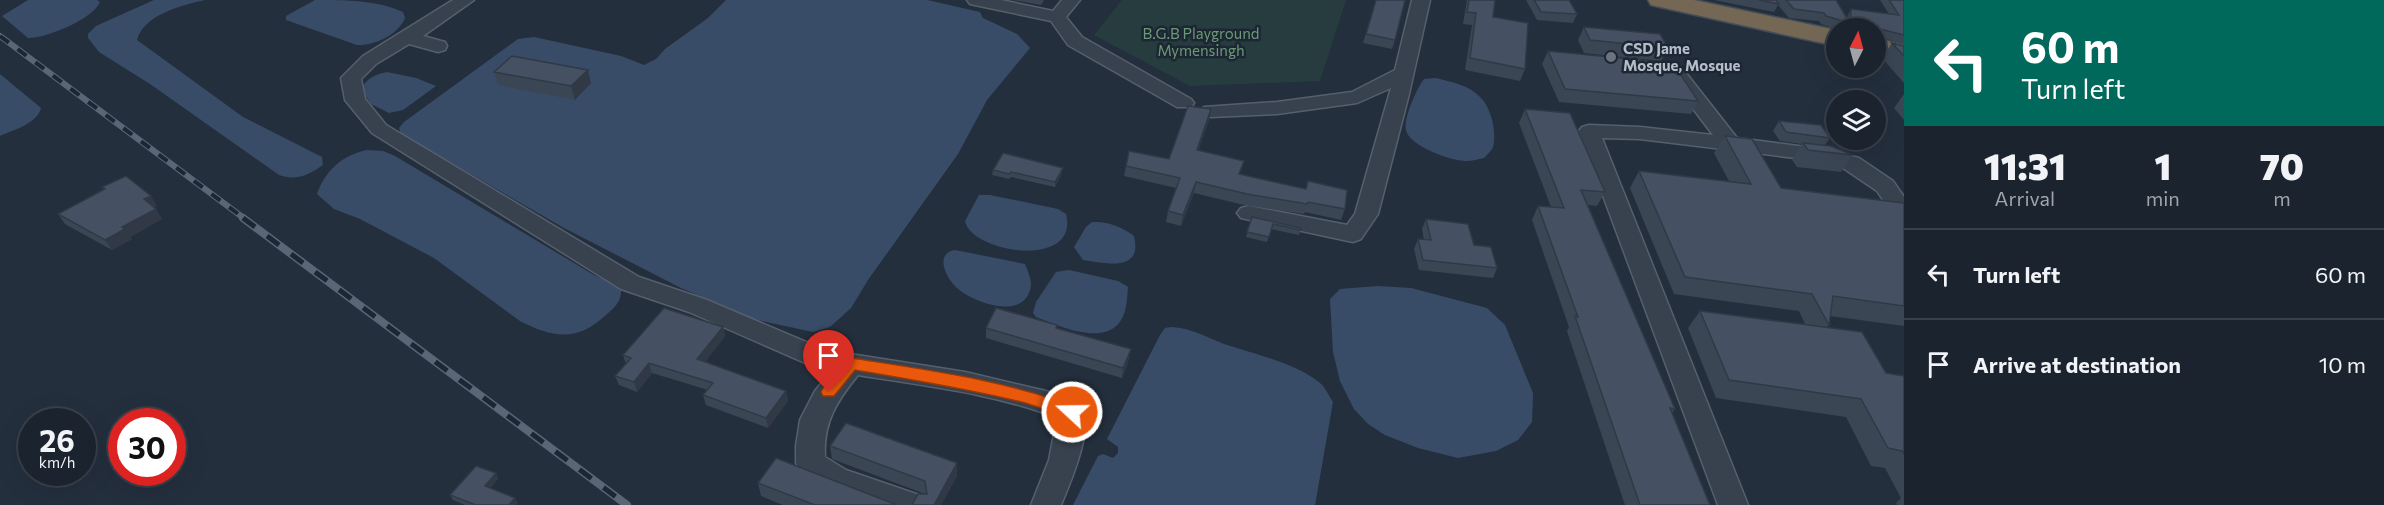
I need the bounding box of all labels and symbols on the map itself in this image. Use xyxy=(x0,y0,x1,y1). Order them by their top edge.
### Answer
north arrow xyxy=(1826,18,1886,78)
park label: B.G.B Playground Mymensingh xyxy=(1143,24,1259,59)
place label: CSD Jame Mosque, Mosque xyxy=(1623,39,1741,74)
marker: CSD Jame Mosque, Mosque xyxy=(1604,50,1618,64)
pin xyxy=(803,330,854,392)
position arrow xyxy=(1040,380,1104,444)
speed limit sign: 30 xyxy=(108,408,186,486)

